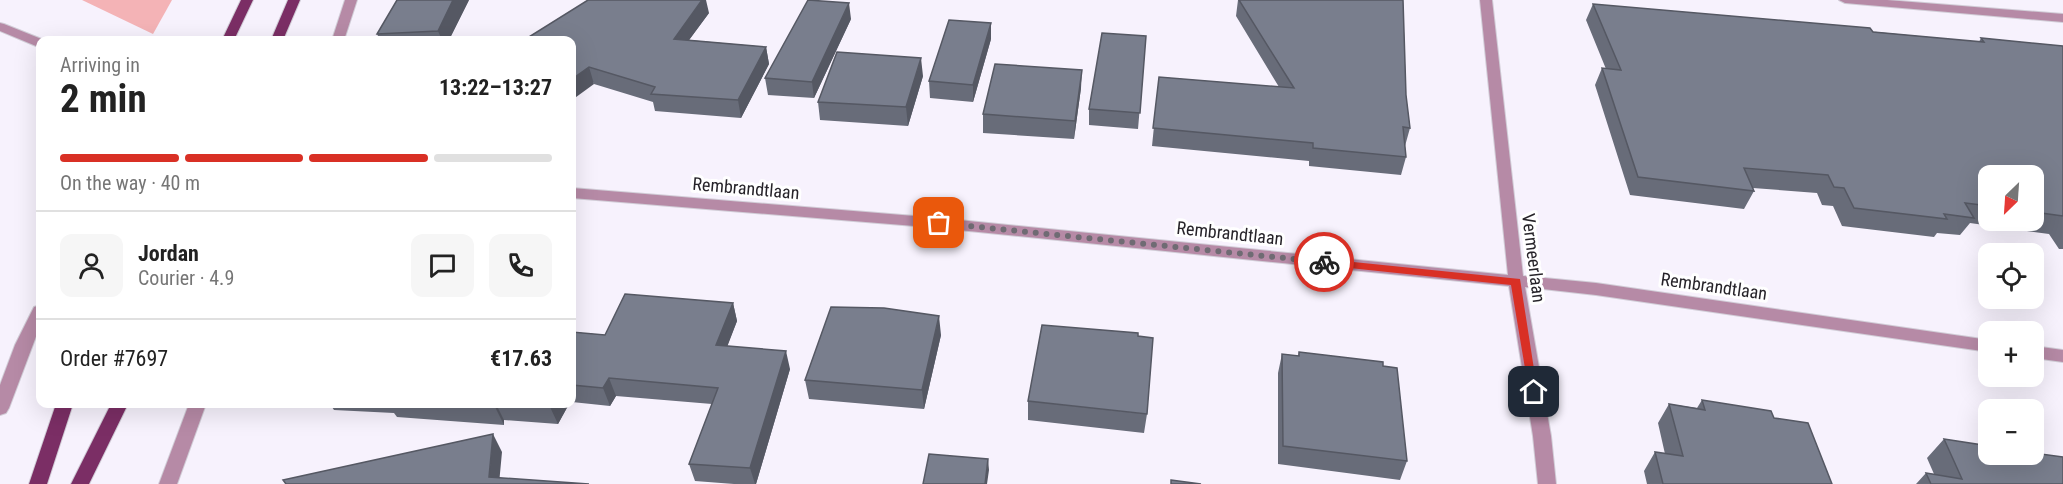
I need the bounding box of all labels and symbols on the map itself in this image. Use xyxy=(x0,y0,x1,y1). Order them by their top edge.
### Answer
north arrow xyxy=(1978,165,2044,231)
street label: Rembrandtlaan xyxy=(692,173,800,203)
pin xyxy=(913,197,964,248)
street label: Vermeerlaan xyxy=(1518,212,1550,304)
street label: Rembrandtlaan xyxy=(1176,217,1284,249)
courier xyxy=(1294,232,1354,292)
street label: Rembrandtlaan xyxy=(1659,268,1769,304)
pin xyxy=(1508,366,1559,417)

